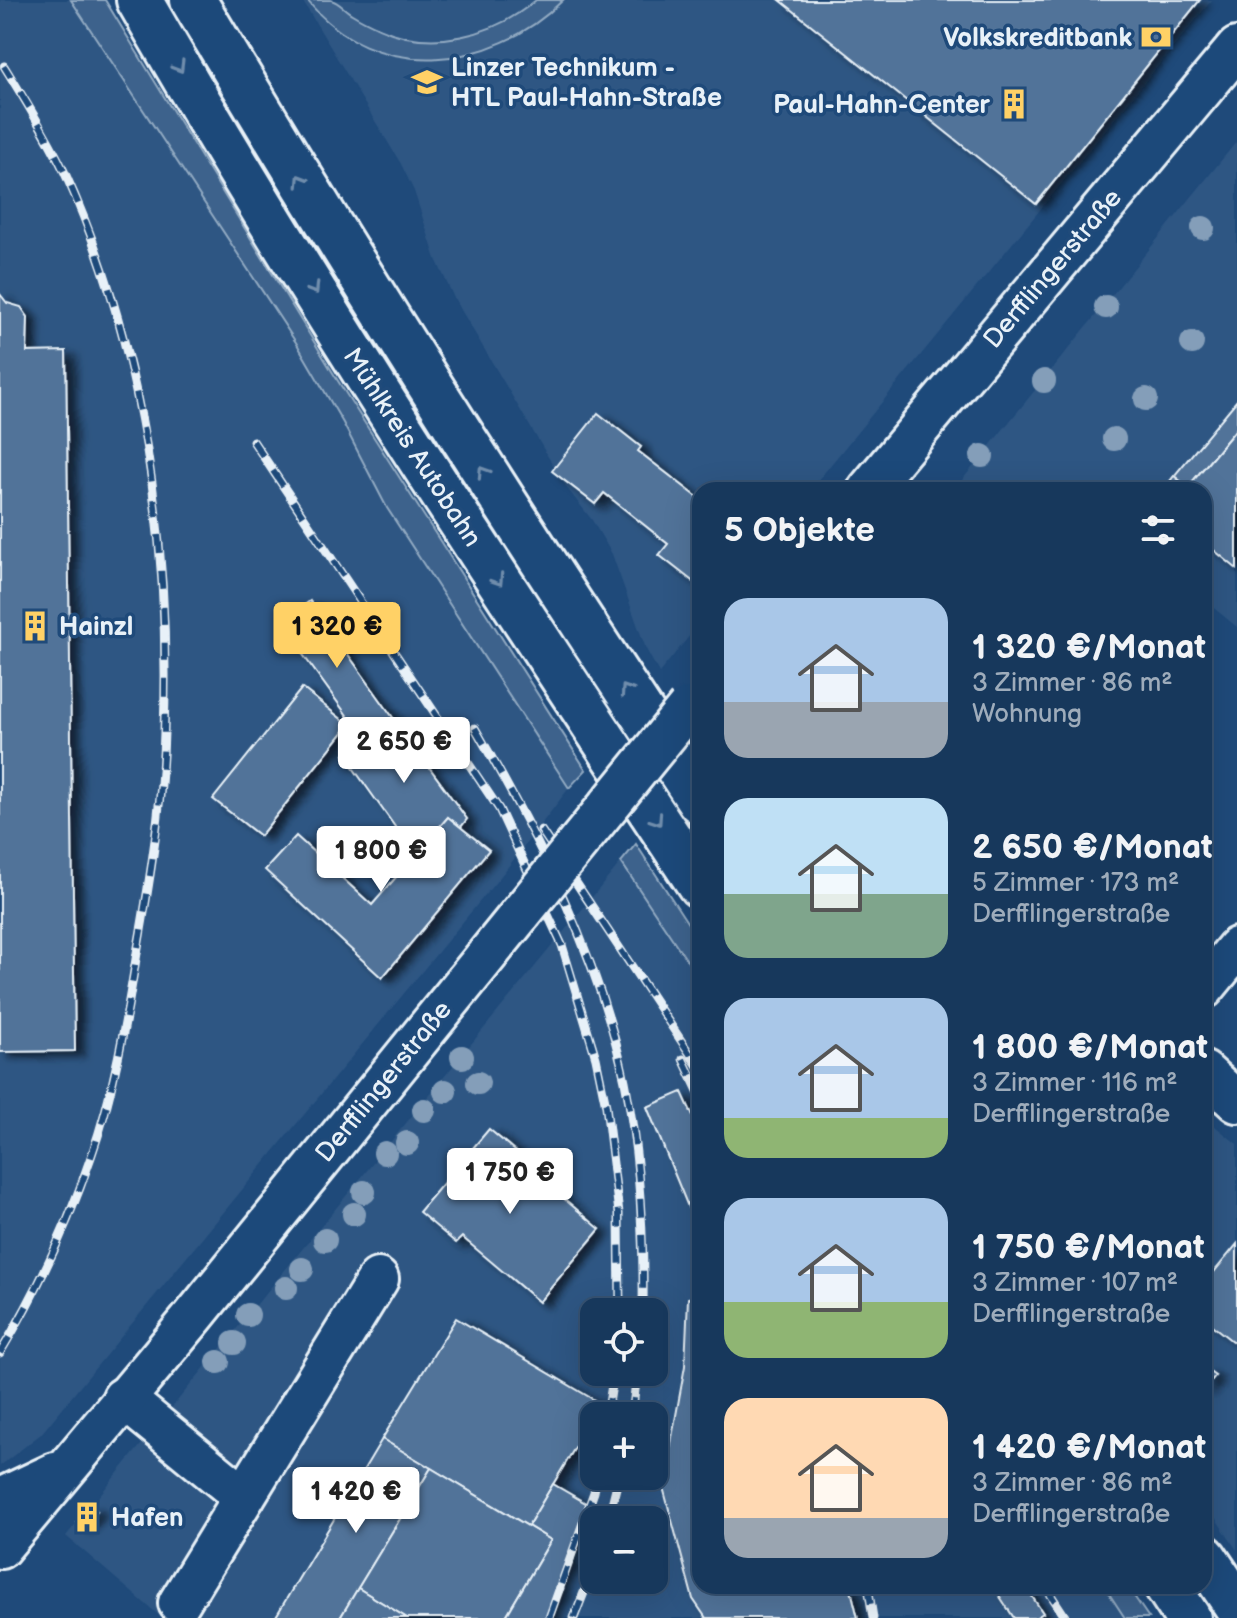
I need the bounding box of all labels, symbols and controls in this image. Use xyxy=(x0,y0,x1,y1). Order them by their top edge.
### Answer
bank icon: Volkskreditbank xyxy=(1139,20,1173,54)
place label: Volkskreditbank xyxy=(943,23,1132,54)
place label: Linzer Technikum - HTL Paul-Hahn-Straße xyxy=(451,53,722,114)
one-way arrow xyxy=(169,58,185,73)
school or university icon: Linzer Technikum - HTL Paul-Hahn-Straße xyxy=(410,65,444,99)
building icon: Paul-Hahn-Center xyxy=(997,87,1031,121)
place label: Paul-Hahn-Center xyxy=(773,90,991,121)
one-way arrow xyxy=(295,174,311,189)
street label: Derfflingerstraße xyxy=(978,183,1129,355)
one-way arrow xyxy=(304,280,320,295)
street label: Mühlkreis Autobahn xyxy=(336,343,488,553)
one-way arrow xyxy=(478,466,493,481)
icon: filters xyxy=(1136,508,1180,552)
text: 5 Objekte xyxy=(724,510,875,551)
one-way arrow xyxy=(489,571,504,586)
pin: 1 320 € xyxy=(263,602,411,670)
building icon: Hainzl xyxy=(18,609,52,643)
place label: Hainzl xyxy=(59,612,133,643)
text: 1 320 € xyxy=(291,612,383,643)
text: 1 320 €/Monat xyxy=(972,627,1206,668)
icon: home xyxy=(788,630,884,726)
text: 3 Zimmer · 86 m² xyxy=(972,668,1173,699)
one-way arrow xyxy=(621,684,636,698)
text: Wohnung xyxy=(972,699,1082,730)
pin: 2 650 € xyxy=(330,717,478,785)
text: 2 650 € xyxy=(356,727,452,758)
one-way arrow xyxy=(647,811,662,826)
pin: 1 800 € xyxy=(307,826,455,894)
text: 2 650 €/Monat xyxy=(972,827,1213,868)
icon: home xyxy=(788,830,884,926)
text: 1 800 € xyxy=(335,836,427,867)
text: 5 Zimmer · 173 m² xyxy=(972,868,1179,899)
text: Derfflingerstraße xyxy=(972,899,1170,930)
street label: Derfflingerstraße xyxy=(310,995,459,1169)
text: 1 800 €/Monat xyxy=(972,1027,1208,1068)
icon: home xyxy=(788,1030,884,1126)
text: 3 Zimmer · 116 m² xyxy=(972,1068,1178,1099)
text: Derfflingerstraße xyxy=(972,1099,1170,1130)
pin: 1 750 € xyxy=(436,1148,584,1216)
text: 1 750 € xyxy=(465,1158,555,1189)
text: 1 750 €/Monat xyxy=(972,1227,1205,1268)
icon: home xyxy=(788,1230,884,1326)
text: 3 Zimmer · 107 m² xyxy=(972,1268,1178,1299)
map controls xyxy=(580,1298,668,1594)
button: locate xyxy=(580,1298,668,1386)
text: Derfflingerstraße xyxy=(972,1299,1170,1330)
button: + xyxy=(580,1402,668,1490)
text: 1 420 €/Monat xyxy=(972,1427,1206,1468)
icon: home xyxy=(788,1430,884,1526)
pin: 1 420 € xyxy=(282,1467,430,1535)
text: 3 Zimmer · 86 m² xyxy=(972,1468,1173,1499)
text: 1 420 € xyxy=(310,1477,402,1508)
text: Derfflingerstraße xyxy=(972,1499,1170,1530)
building icon: Hafen xyxy=(70,1500,104,1534)
place label: Hafen xyxy=(111,1503,184,1534)
button: − xyxy=(580,1506,668,1594)

